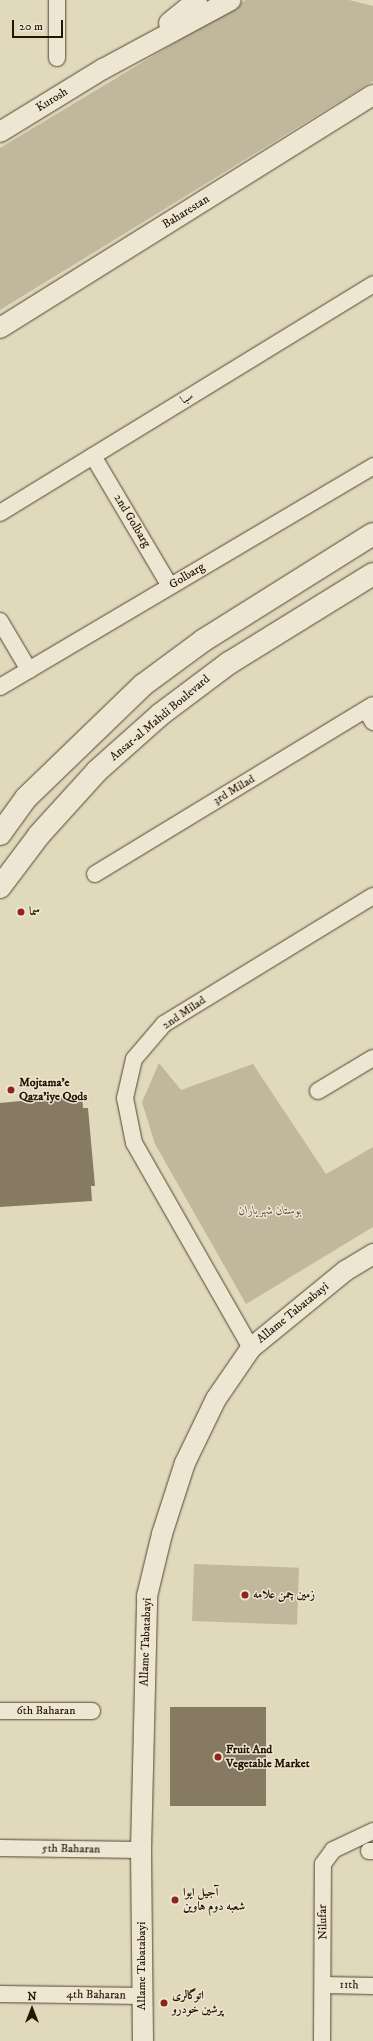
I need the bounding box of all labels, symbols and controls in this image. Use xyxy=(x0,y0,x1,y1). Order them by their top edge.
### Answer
scale bar xyxy=(14,12,65,38)
text: 20 m xyxy=(19,19,43,34)
street label: Kurosh xyxy=(33,85,71,115)
street label: Baharestan xyxy=(160,192,212,232)
street label: سبا xyxy=(178,389,196,407)
street label: 2nd Golbarg xyxy=(111,492,153,550)
street label: Golbarg xyxy=(167,560,207,592)
street label: Ansar-al Mahdi Boulevard xyxy=(107,672,213,764)
street label: 3rd Milad xyxy=(210,772,258,808)
place label: سما xyxy=(29,905,40,919)
marker: سما xyxy=(16,907,26,917)
street label: 2nd Milad xyxy=(159,993,209,1033)
place label: Mojtama'e Qaza'iye Qods xyxy=(19,1076,87,1104)
marker: Mojtama'e Qaza'iye Qods xyxy=(6,1085,16,1095)
park label: بوستان شهریاران xyxy=(239,1204,301,1218)
street label: Allame Tabatabayi xyxy=(254,1280,332,1346)
place label: زمین چمن علامه xyxy=(253,1588,315,1602)
marker: زمین چمن علامه xyxy=(240,1590,250,1600)
street label: Allame Tabatabayi xyxy=(137,1597,155,1687)
street label: 6th Baharan xyxy=(17,1704,75,1718)
place label: Fruit And Vegetable Market xyxy=(226,1743,309,1771)
marker: Fruit And Vegetable Market xyxy=(213,1752,223,1762)
street label: 5th Baharan xyxy=(42,1841,100,1857)
place label: آجیل ایوا شعبه دوم هاوین xyxy=(183,1886,245,1914)
marker: آجیل ایوا شعبه دوم هاوین xyxy=(170,1895,180,1905)
street label: Nilufar xyxy=(315,1904,331,1940)
street label: Allame Tabatabayi xyxy=(135,1922,149,2010)
street label: 11th xyxy=(339,1978,359,1992)
street label: 4th Baharan xyxy=(66,1987,126,2003)
north arrow xyxy=(12,1989,52,2029)
place label: اتوگالری پرشین خودرو xyxy=(172,1989,223,2017)
text: N xyxy=(27,1990,37,2004)
marker: اتوگالری پرشین خودرو xyxy=(159,1998,169,2008)

